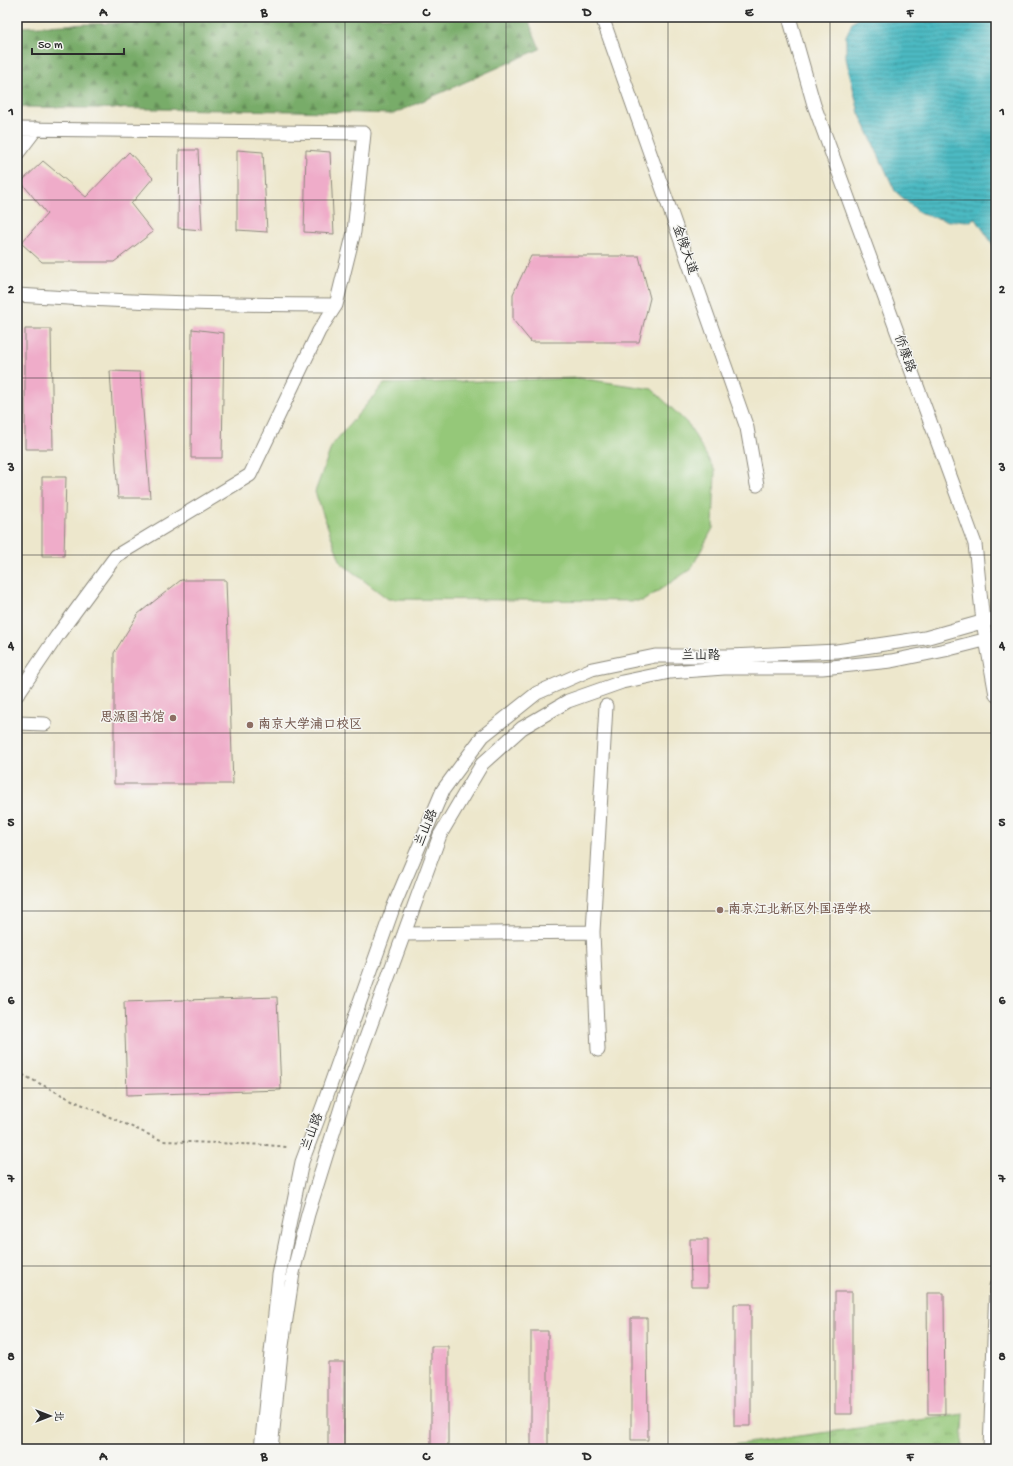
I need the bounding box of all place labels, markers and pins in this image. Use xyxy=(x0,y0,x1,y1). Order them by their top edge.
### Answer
place label: 思源图书馆 xyxy=(100,710,165,726)
marker: 思源图书馆 xyxy=(168,713,178,723)
place label: 南京大学浦口校区 xyxy=(258,717,362,733)
marker: 南京大学浦口校区 xyxy=(245,720,255,730)
place label: 南京江北新区外国语学校 xyxy=(728,902,871,918)
marker: 南京江北新区外国语学校 xyxy=(715,905,725,915)

